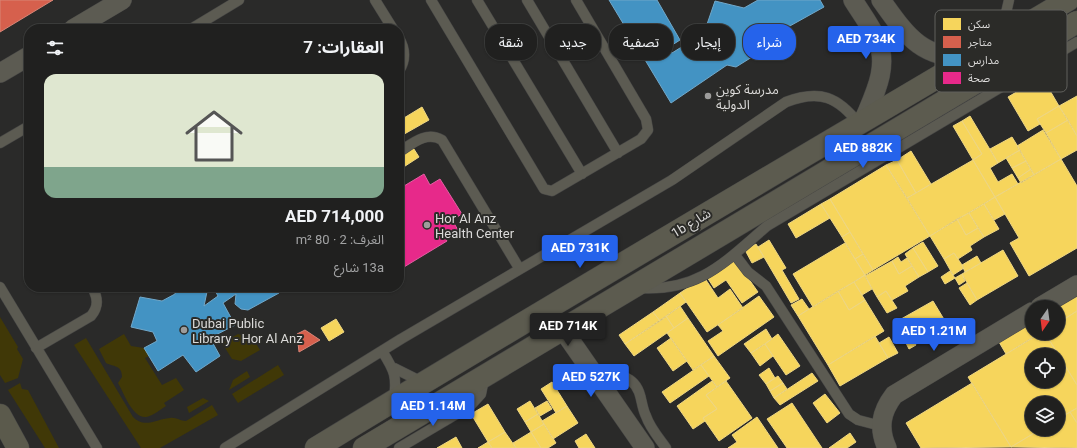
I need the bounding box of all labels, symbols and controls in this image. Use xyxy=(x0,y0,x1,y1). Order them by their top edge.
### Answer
legend xyxy=(935,10,1067,92)
text: سكن xyxy=(968,18,991,31)
chip: شقة xyxy=(485,24,537,60)
chip: جديد xyxy=(545,24,601,60)
chip: تصفية xyxy=(609,24,673,60)
chip: إيجار xyxy=(681,24,735,60)
chip: شراء xyxy=(743,24,796,60)
pin: AED 734K xyxy=(825,26,907,60)
text: AED 734K xyxy=(837,31,895,46)
text: متاجر xyxy=(967,36,992,49)
icon: filters xyxy=(44,37,66,59)
text: العقارات: 7 xyxy=(303,37,384,57)
text: مدارس xyxy=(968,54,999,67)
text: صحة xyxy=(968,72,990,85)
place label: مدرسة كوين الدولية xyxy=(716,82,779,112)
marker: مدرسة كوين الدولية xyxy=(703,91,713,101)
icon: home xyxy=(178,100,250,172)
pin: AED 882K xyxy=(822,135,904,169)
text: AED 882K xyxy=(834,140,892,155)
street label: 1b شارع xyxy=(669,205,715,243)
text: AED 714,000 xyxy=(285,206,384,226)
place label: Hor Al Anz Health Center xyxy=(435,211,515,241)
marker: Hor Al Anz Health Center xyxy=(422,220,432,230)
text: الغرف: 2 · 80 m² xyxy=(296,232,384,247)
pin: AED 731K xyxy=(539,235,621,269)
text: AED 731K xyxy=(551,240,609,255)
text: 13a شارع xyxy=(334,260,384,275)
north arrow xyxy=(1025,300,1065,340)
map controls xyxy=(1025,300,1065,436)
pin: AED 714K xyxy=(527,313,609,347)
place label: Dubai Public Library - Hor Al Anz xyxy=(192,316,303,346)
text: AED 714K xyxy=(539,318,597,333)
pin: AED 1.21M xyxy=(888,318,980,352)
text: AED 1.21M xyxy=(901,323,967,338)
marker: Dubai Public Library - Hor Al Anz xyxy=(179,325,189,335)
button: locate xyxy=(1025,348,1065,388)
pin: AED 527K xyxy=(550,364,632,398)
text: AED 527K xyxy=(562,369,620,384)
pin: AED 1.14M xyxy=(387,393,479,427)
button: layers xyxy=(1025,396,1065,436)
text: AED 1.14M xyxy=(400,398,466,413)

